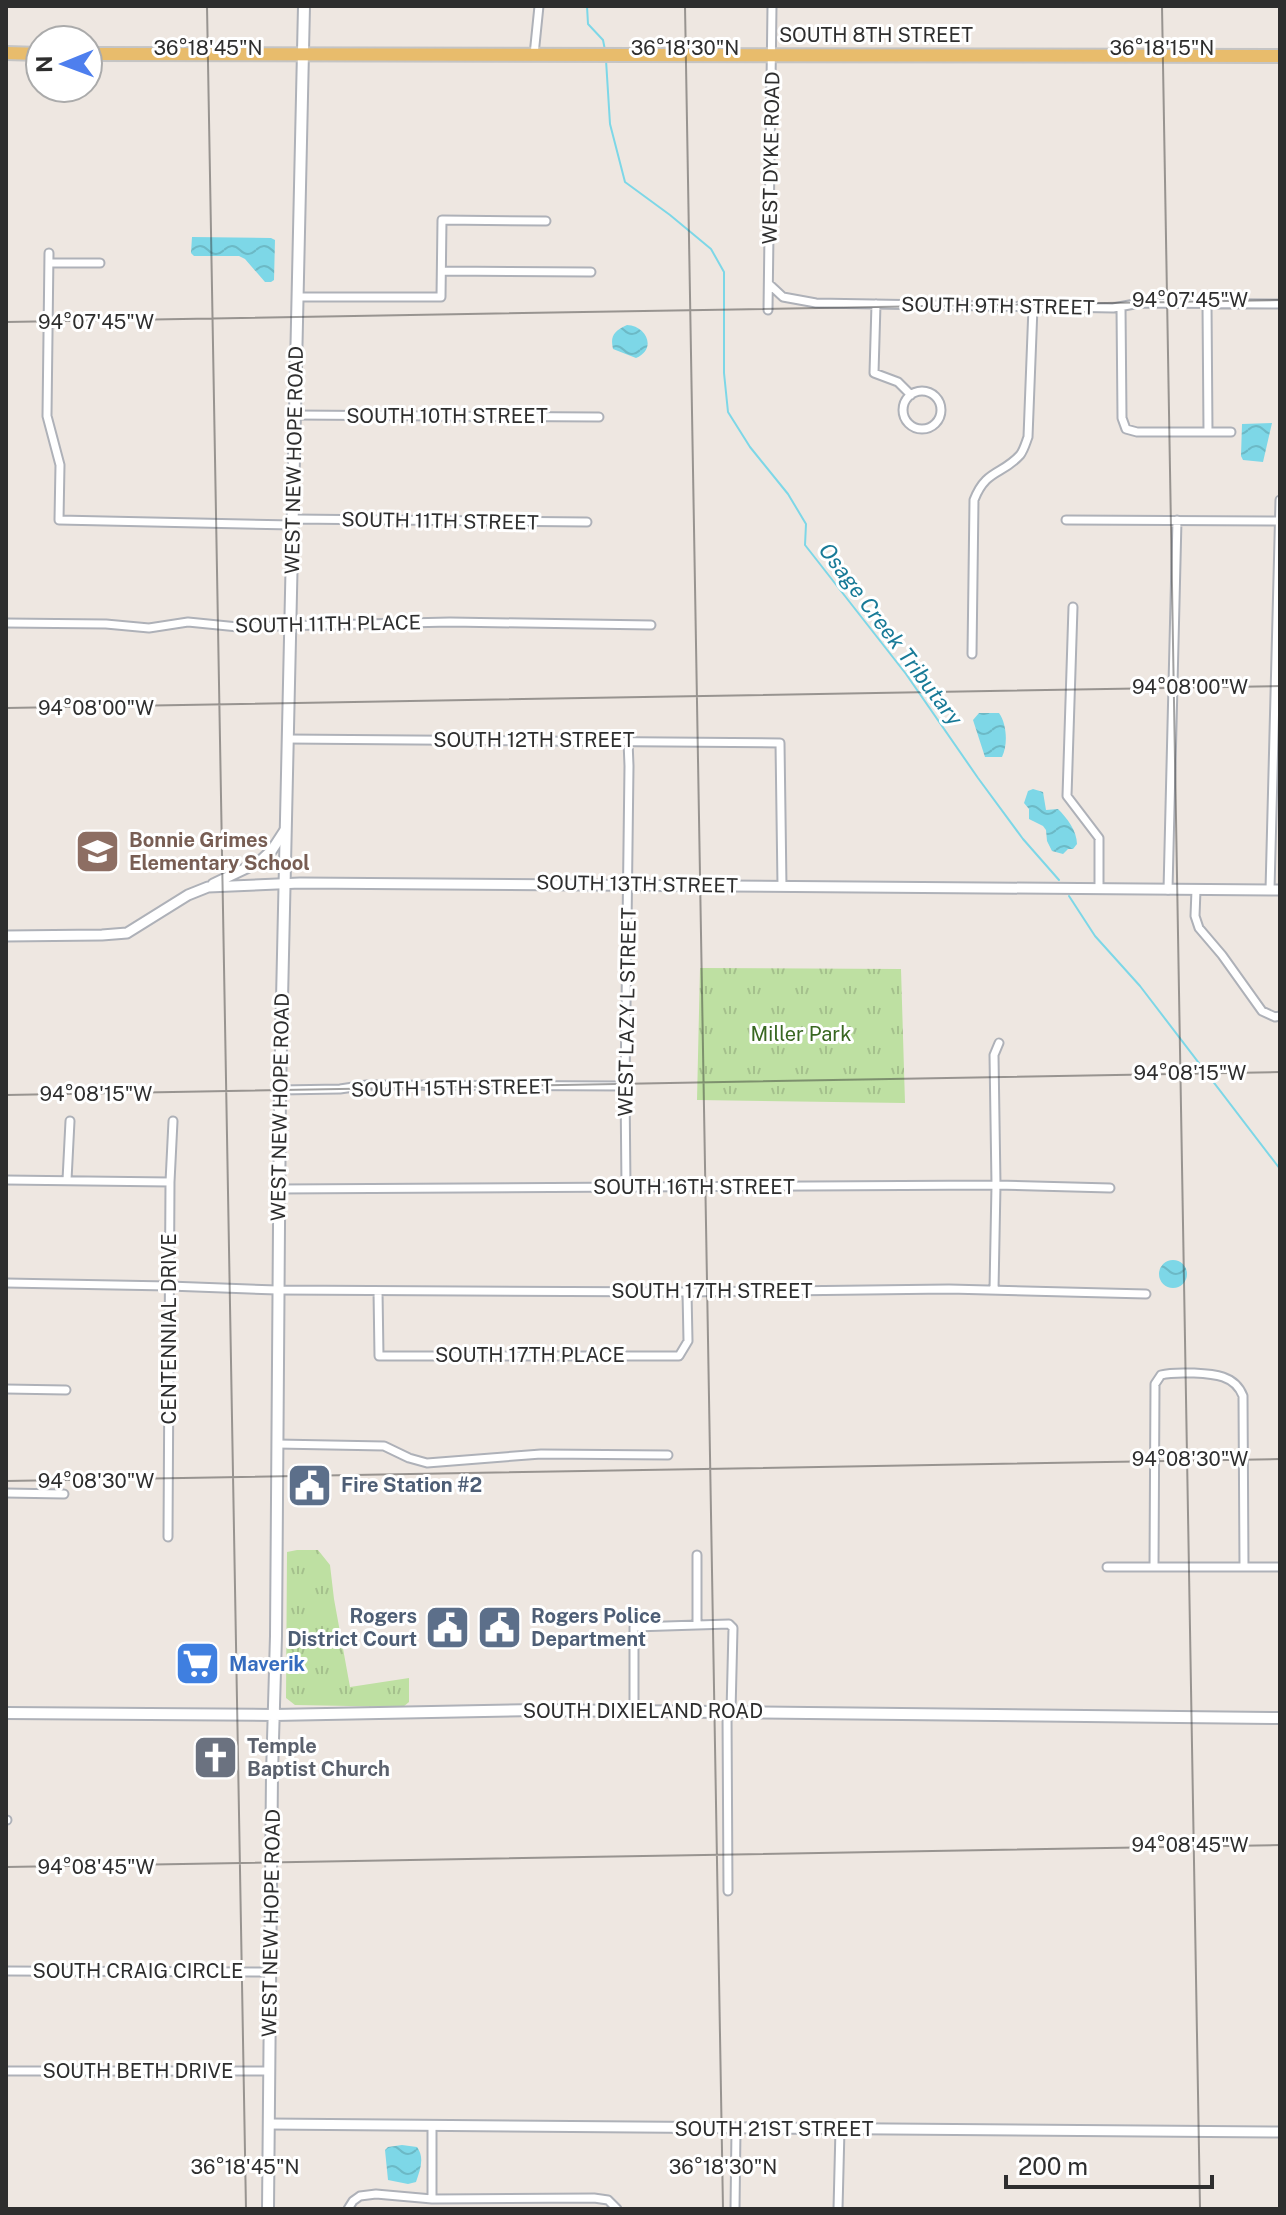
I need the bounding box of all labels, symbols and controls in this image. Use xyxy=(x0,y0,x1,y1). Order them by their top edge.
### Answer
street label: SOUTH 8TH STREET xyxy=(779,23,973,47)
north arrow xyxy=(24,24,104,104)
text: 36°18'45"N xyxy=(153,36,263,60)
text: 36°18'30"N xyxy=(631,36,739,60)
text: 36°18'15"N xyxy=(1110,36,1214,60)
text: N xyxy=(31,56,57,73)
street label: WEST DYKE ROAD xyxy=(757,71,785,245)
text: 94°07'45"W xyxy=(1132,288,1248,312)
street label: SOUTH 9TH STREET xyxy=(901,292,1095,320)
text: 94°07'45"W xyxy=(38,310,154,334)
street label: WEST NEW HOPE ROAD xyxy=(280,346,308,574)
street label: SOUTH 10TH STREET xyxy=(346,404,548,428)
street label: SOUTH 11TH STREET xyxy=(341,507,539,535)
water label: Osage Creek Tributary xyxy=(814,537,969,731)
street label: SOUTH 11TH PLACE xyxy=(235,610,421,638)
text: 94°08'00"W xyxy=(1132,675,1248,699)
text: 94°08'00"W xyxy=(38,696,154,720)
street label: SOUTH 12TH STREET xyxy=(433,728,635,752)
school or university icon: Bonnie Grimes Elementary School xyxy=(74,828,122,876)
place label: Bonnie Grimes Elementary School xyxy=(129,828,310,875)
street label: SOUTH 13TH STREET xyxy=(536,870,738,898)
street label: WEST LAZY L STREET xyxy=(613,907,641,1117)
street label: WEST NEW HOPE ROAD xyxy=(266,993,294,1221)
park label: Miller Park xyxy=(751,1022,851,1046)
text: 94°08'15"W xyxy=(1134,1061,1246,1085)
street label: SOUTH 15TH STREET xyxy=(351,1074,553,1102)
text: 94°08'15"W xyxy=(40,1082,152,1106)
street label: SOUTH 16TH STREET xyxy=(593,1175,795,1199)
street label: CENTENNIAL DRIVE xyxy=(157,1233,181,1425)
street label: SOUTH 17TH STREET xyxy=(611,1279,813,1303)
street label: SOUTH 17TH PLACE xyxy=(435,1343,625,1367)
text: 94°08'30"W xyxy=(1132,1447,1248,1471)
public building icon: Fire Station #2 xyxy=(286,1461,334,1509)
text: 94°08'30"W xyxy=(38,1469,154,1493)
place label: Fire Station #2 xyxy=(341,1473,482,1497)
public building icon: Rogers District Court xyxy=(424,1603,472,1651)
public building icon: Rogers Police Department xyxy=(476,1603,524,1651)
place label: Rogers District Court xyxy=(287,1604,417,1651)
place label: Rogers Police Department xyxy=(531,1604,661,1651)
supermarket icon: Maverik xyxy=(174,1640,222,1688)
place label: Maverik xyxy=(229,1652,306,1676)
street label: SOUTH DIXIELAND ROAD xyxy=(523,1699,763,1723)
church icon: Temple Baptist Church xyxy=(192,1734,240,1782)
place label: Temple Baptist Church xyxy=(247,1734,390,1781)
street label: WEST NEW HOPE ROAD xyxy=(257,1809,285,2037)
text: 94°08'45"W xyxy=(1131,1833,1249,1857)
text: 94°08'45"W xyxy=(37,1855,155,1879)
street label: SOUTH CRAIG CIRCLE xyxy=(33,1959,243,1983)
street label: SOUTH BETH DRIVE xyxy=(43,2059,233,2083)
street label: SOUTH 21ST STREET xyxy=(674,2117,874,2141)
scale bar xyxy=(1006,2139,1212,2189)
text: 200 m xyxy=(1018,2152,1088,2180)
text: 36°18'45"N xyxy=(190,2155,300,2179)
text: 36°18'30"N xyxy=(669,2155,777,2179)

